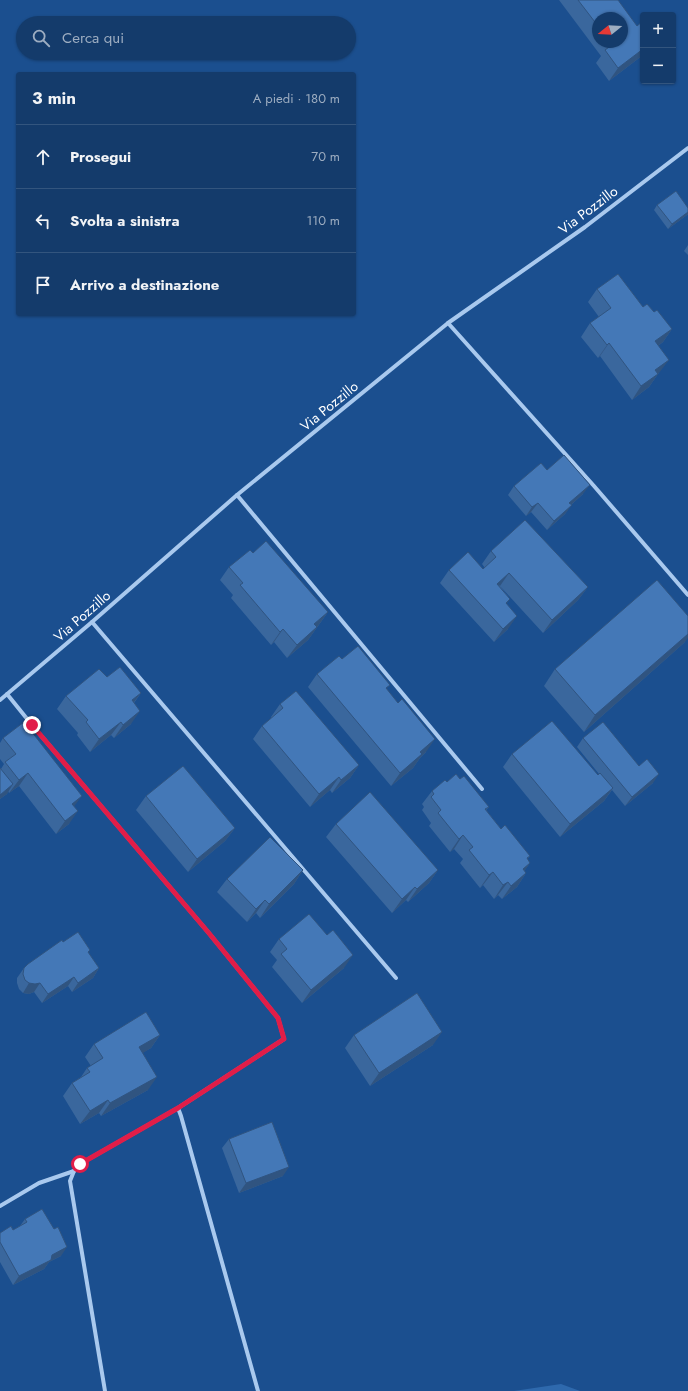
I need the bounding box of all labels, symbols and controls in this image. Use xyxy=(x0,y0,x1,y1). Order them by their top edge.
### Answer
north arrow xyxy=(592,12,628,48)
map controls xyxy=(640,12,676,84)
button: + xyxy=(640,12,676,48)
search box xyxy=(16,16,356,60)
icon: search xyxy=(30,27,52,49)
text: Cerca qui xyxy=(62,27,124,49)
button: − xyxy=(640,48,676,84)
text: 3 min xyxy=(32,86,76,110)
text: A piedi · 180 m xyxy=(253,89,340,108)
icon: ahead xyxy=(32,146,54,168)
text: Prosegui xyxy=(70,146,131,168)
text: 70 m xyxy=(311,147,340,166)
street label: Via Pozzillo xyxy=(554,181,622,239)
icon: left xyxy=(32,210,54,232)
text: Svolta a sinistra xyxy=(70,210,180,232)
text: 110 m xyxy=(306,211,340,230)
icon: arrive xyxy=(32,274,54,296)
text: Arrivo a destinazione xyxy=(70,274,219,296)
street label: Via Pozzillo xyxy=(296,376,363,436)
street label: Via Pozzillo xyxy=(49,585,115,646)
route end xyxy=(23,716,41,734)
route start xyxy=(71,1155,89,1173)

